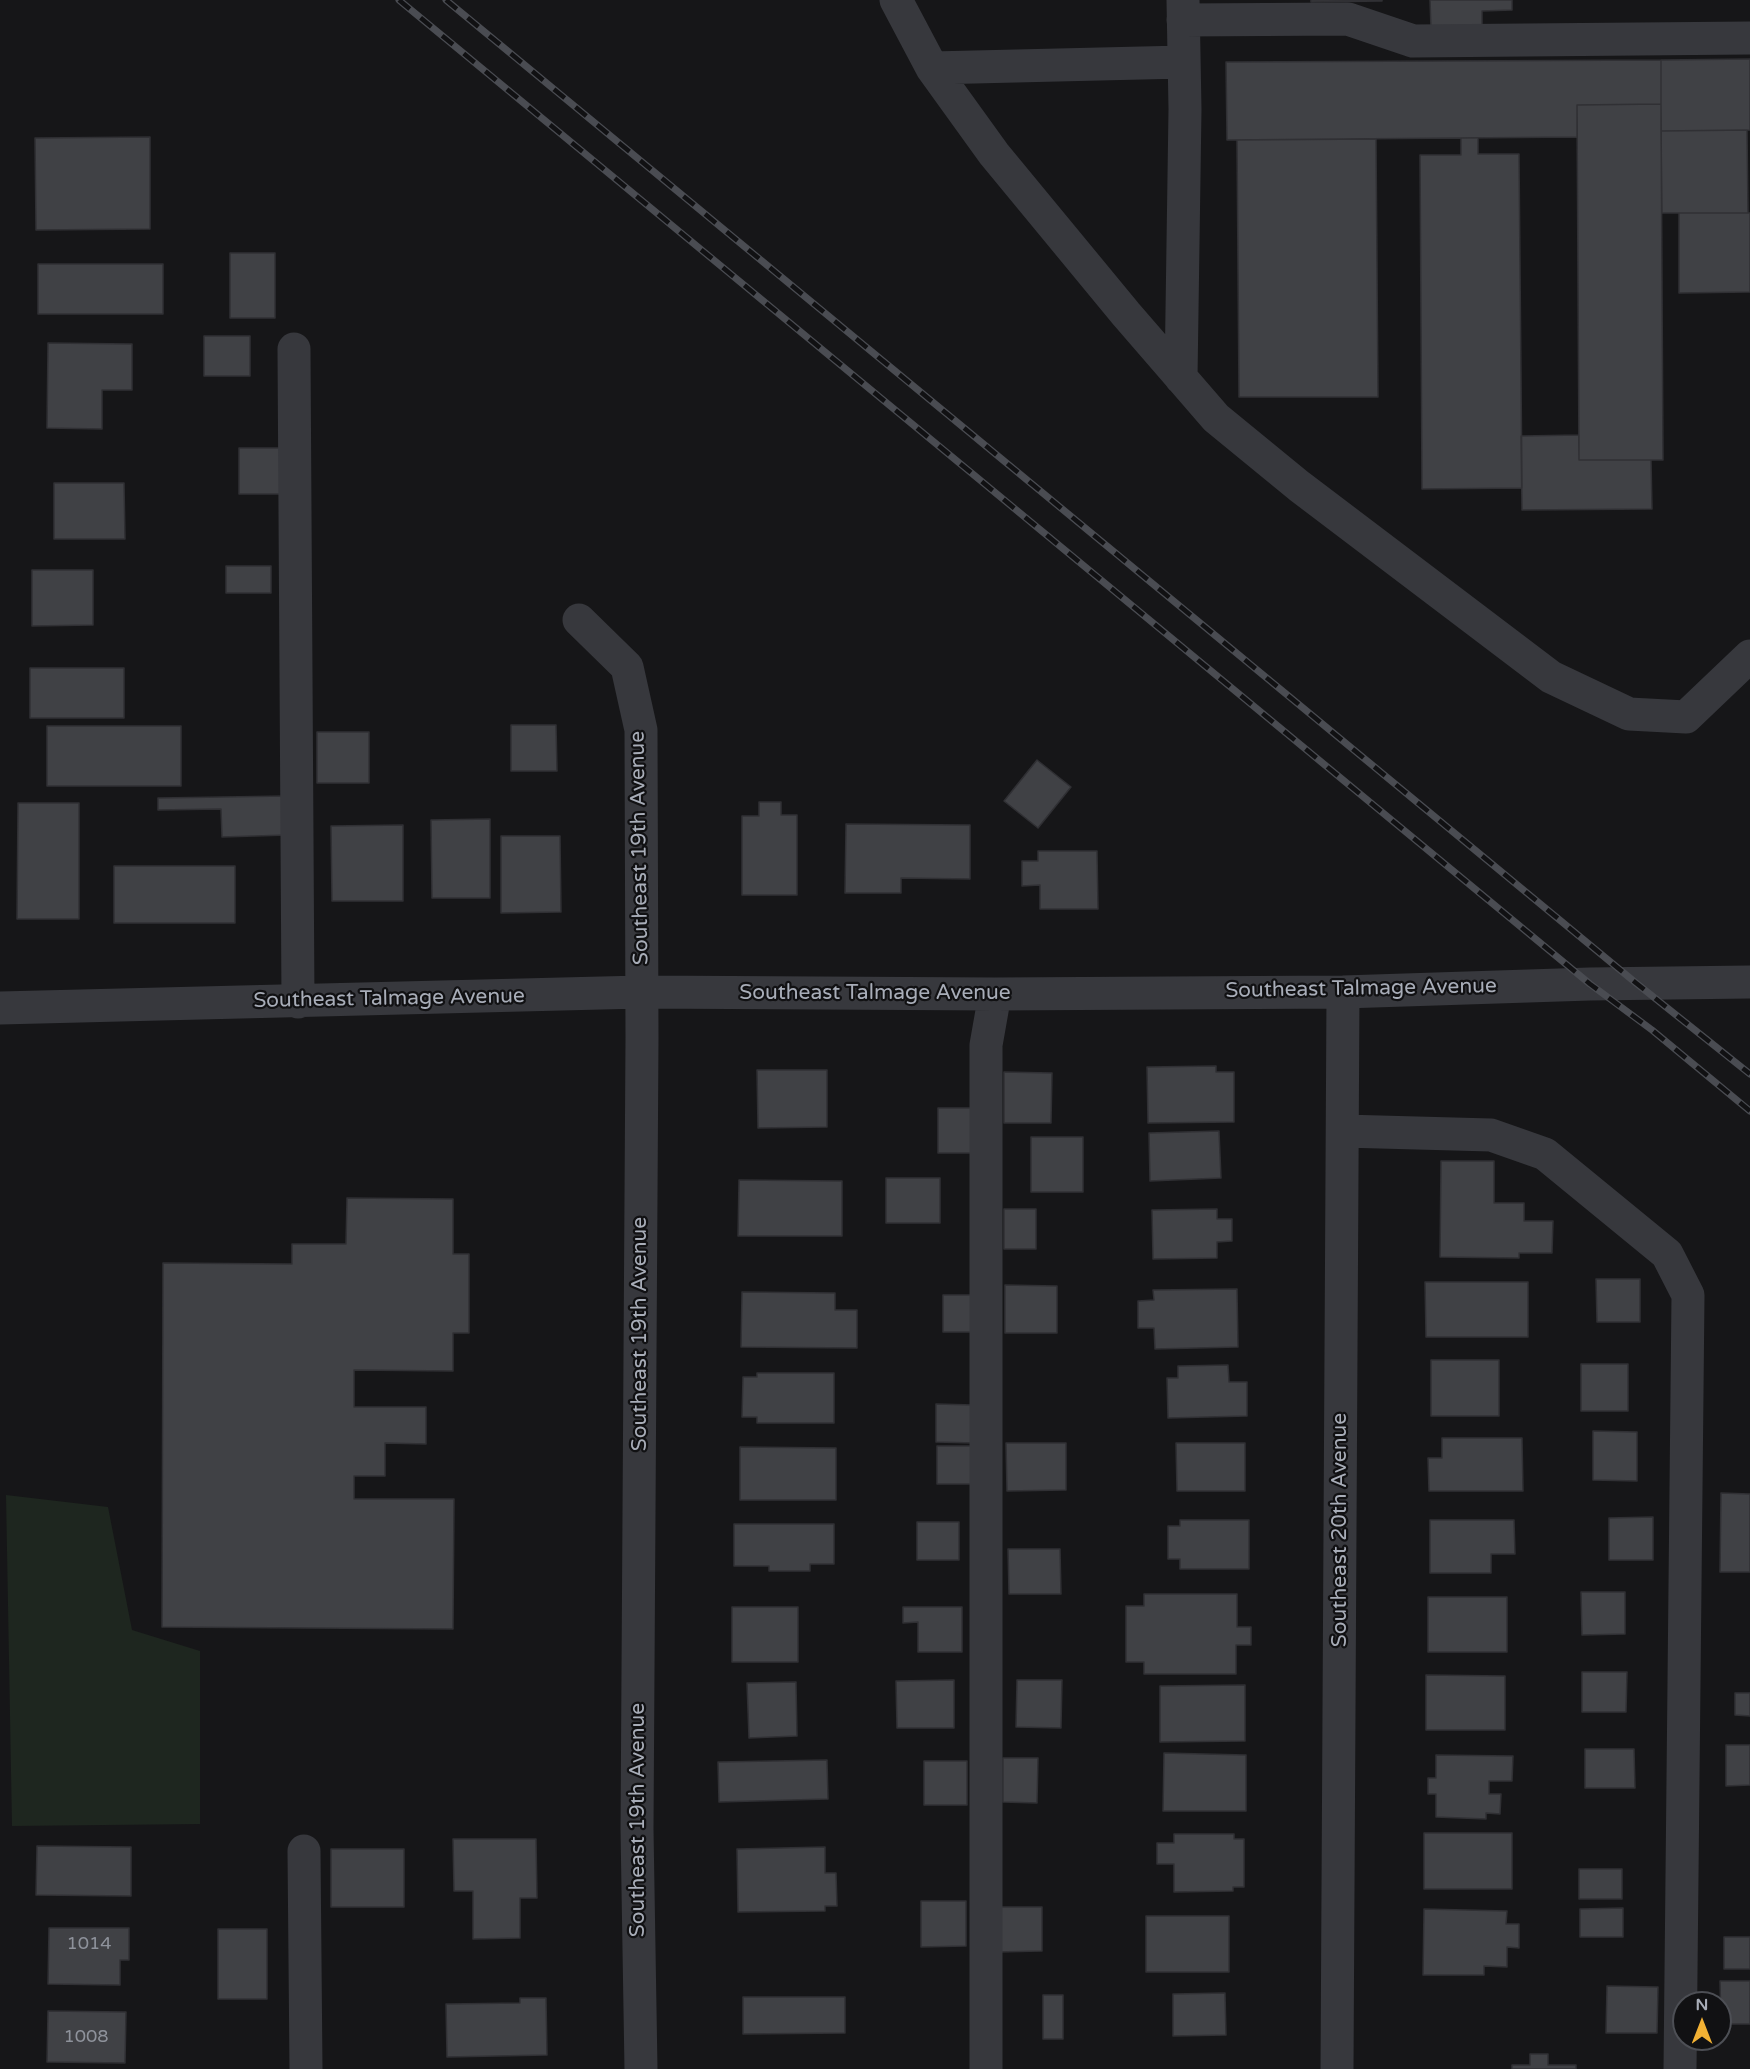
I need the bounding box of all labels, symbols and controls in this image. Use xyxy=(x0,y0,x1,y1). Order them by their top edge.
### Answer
street label: Southeast 19th Avenue xyxy=(625,731,655,965)
street label: Southeast Talmage Avenue xyxy=(1225,974,1497,1004)
street label: Southeast Talmage Avenue xyxy=(739,980,1011,1006)
street label: Southeast Talmage Avenue xyxy=(253,984,525,1014)
street label: Southeast 19th Avenue xyxy=(627,1217,653,1451)
street label: Southeast 20th Avenue xyxy=(1327,1413,1353,1647)
street label: Southeast 19th Avenue xyxy=(625,1703,651,1937)
house number: 1014 xyxy=(66,1933,112,1955)
north arrow xyxy=(1672,1991,1732,2051)
text: N xyxy=(1696,1995,1708,2015)
house number: 1008 xyxy=(63,2026,109,2048)

